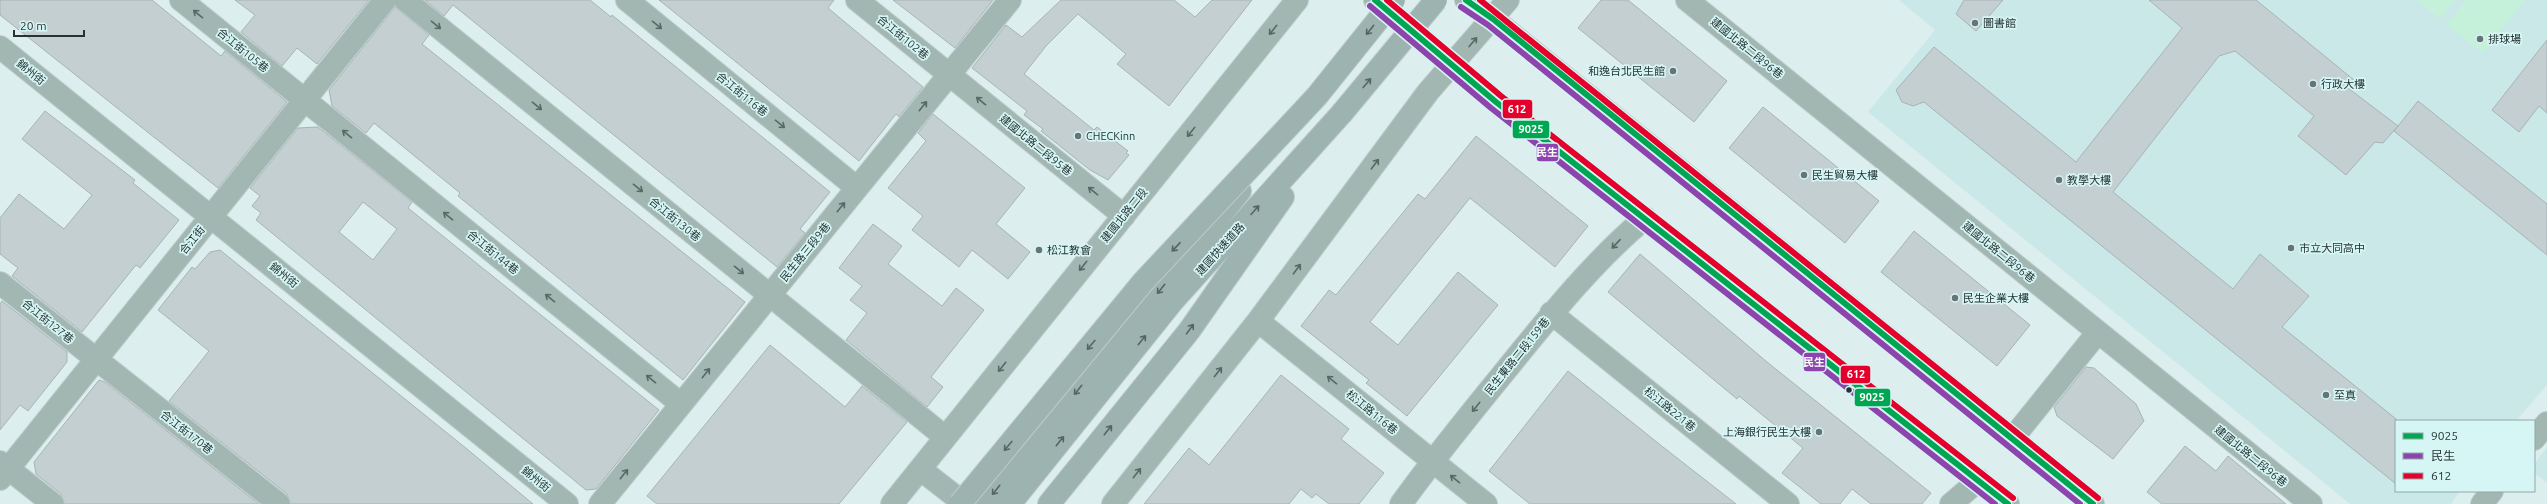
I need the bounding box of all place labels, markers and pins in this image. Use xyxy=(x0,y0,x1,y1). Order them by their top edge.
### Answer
place label: 圖書館 xyxy=(1983,17,2016,29)
marker: 圖書館 xyxy=(1970,18,1980,28)
place label: 排球場 xyxy=(2488,33,2521,45)
marker: 排球場 xyxy=(2475,34,2485,44)
place label: 和逸台北民生館 xyxy=(1588,65,1665,77)
marker: 和逸台北民生館 xyxy=(1668,66,1678,76)
place label: 行政大樓 xyxy=(2321,78,2365,90)
marker: 行政大樓 xyxy=(2308,79,2318,89)
place label: CHECKinn xyxy=(1086,130,1135,142)
marker: CHECKinn xyxy=(1073,131,1083,141)
place label: 民生貿易大樓 xyxy=(1812,169,1878,181)
marker: 民生貿易大樓 xyxy=(1799,170,1809,180)
place label: 教學大樓 xyxy=(2067,174,2111,186)
marker: 教學大樓 xyxy=(2054,175,2064,185)
place label: 市立大同高中 xyxy=(2299,242,2365,254)
marker: 市立大同高中 xyxy=(2286,243,2296,253)
place label: 松江教會 xyxy=(1047,244,1091,256)
marker: 松江教會 xyxy=(1034,245,1044,255)
place label: 民生企業大樓 xyxy=(1963,292,2029,304)
marker: 民生企業大樓 xyxy=(1950,293,1960,303)
unlabelled marker xyxy=(1844,385,1854,395)
place label: 至真 xyxy=(2334,389,2356,401)
marker: 至真 xyxy=(2321,390,2331,400)
place label: 上海銀行民生大樓 xyxy=(1723,426,1811,438)
marker: 上海銀行民生大樓 xyxy=(1814,427,1824,437)

